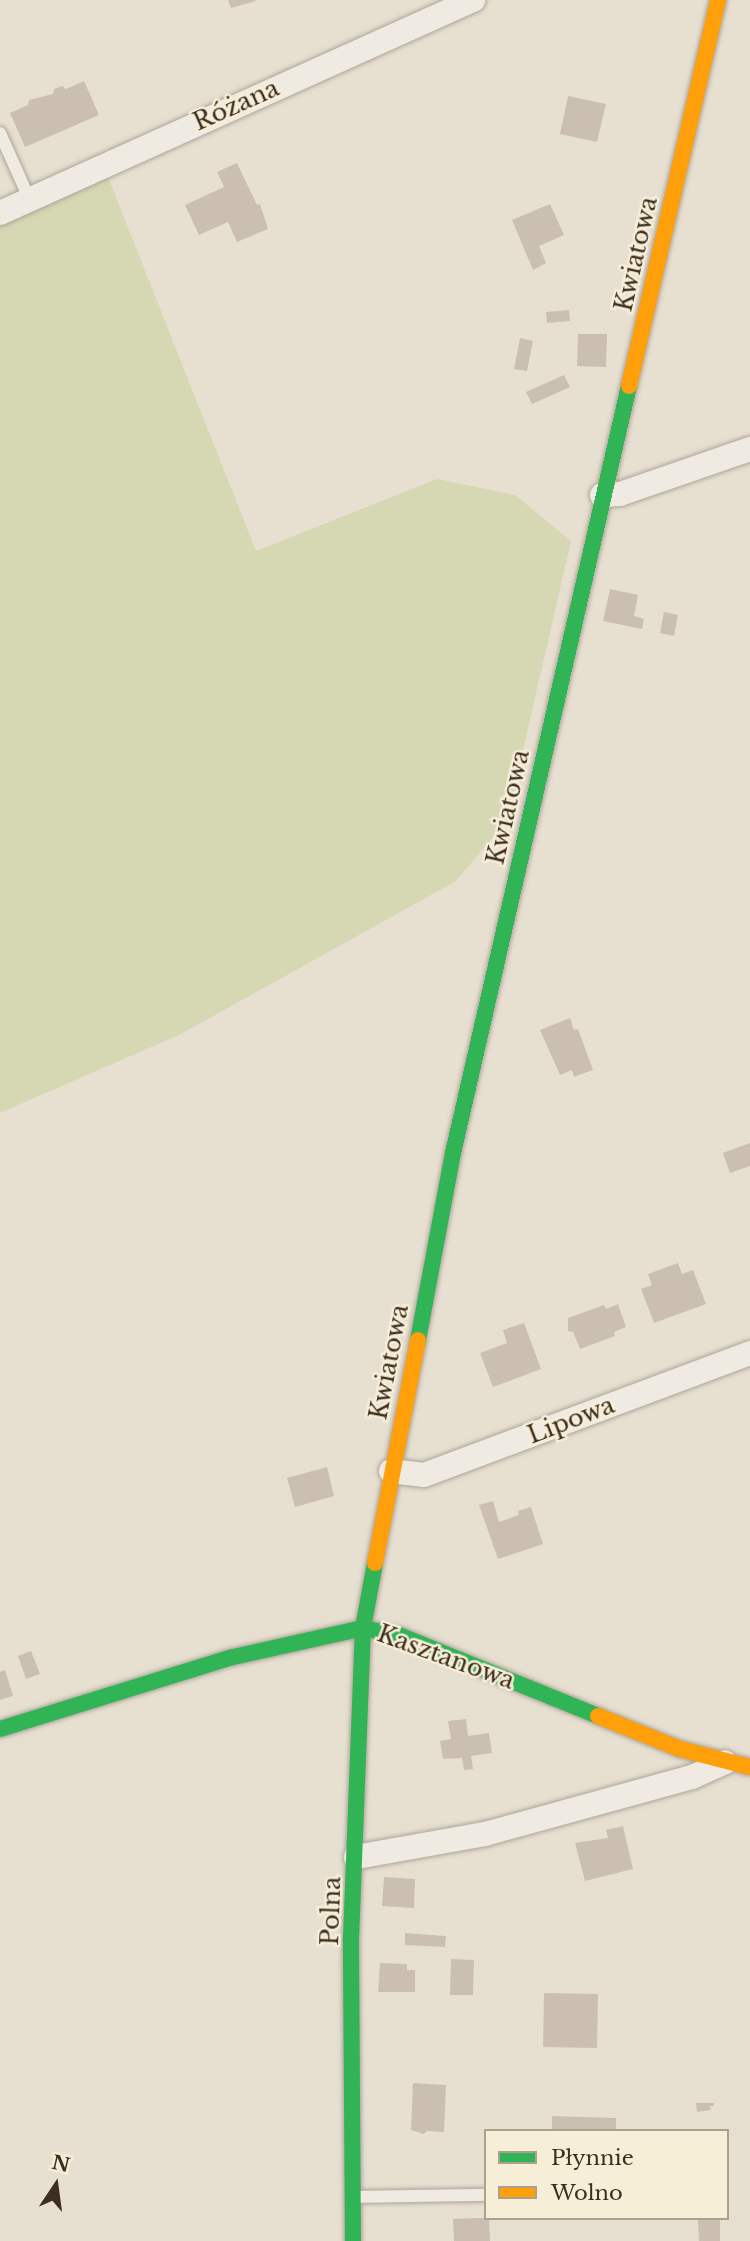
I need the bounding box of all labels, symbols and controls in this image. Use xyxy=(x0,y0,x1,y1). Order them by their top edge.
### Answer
street label: Różana xyxy=(189,73,283,137)
street label: Kwiatowa xyxy=(609,194,663,314)
street label: Kwiatowa xyxy=(481,747,535,867)
street label: Kwiatowa xyxy=(364,1302,414,1422)
street label: Lipowa xyxy=(524,1390,618,1450)
street label: Kasztanowa xyxy=(373,1619,519,1695)
street label: Polna xyxy=(315,1876,347,1946)
legend xyxy=(484,2129,729,2220)
text: Płynnie xyxy=(551,2145,634,2171)
north arrow xyxy=(21,2150,91,2220)
text: N xyxy=(50,2151,72,2177)
text: Wolno xyxy=(551,2180,623,2206)

